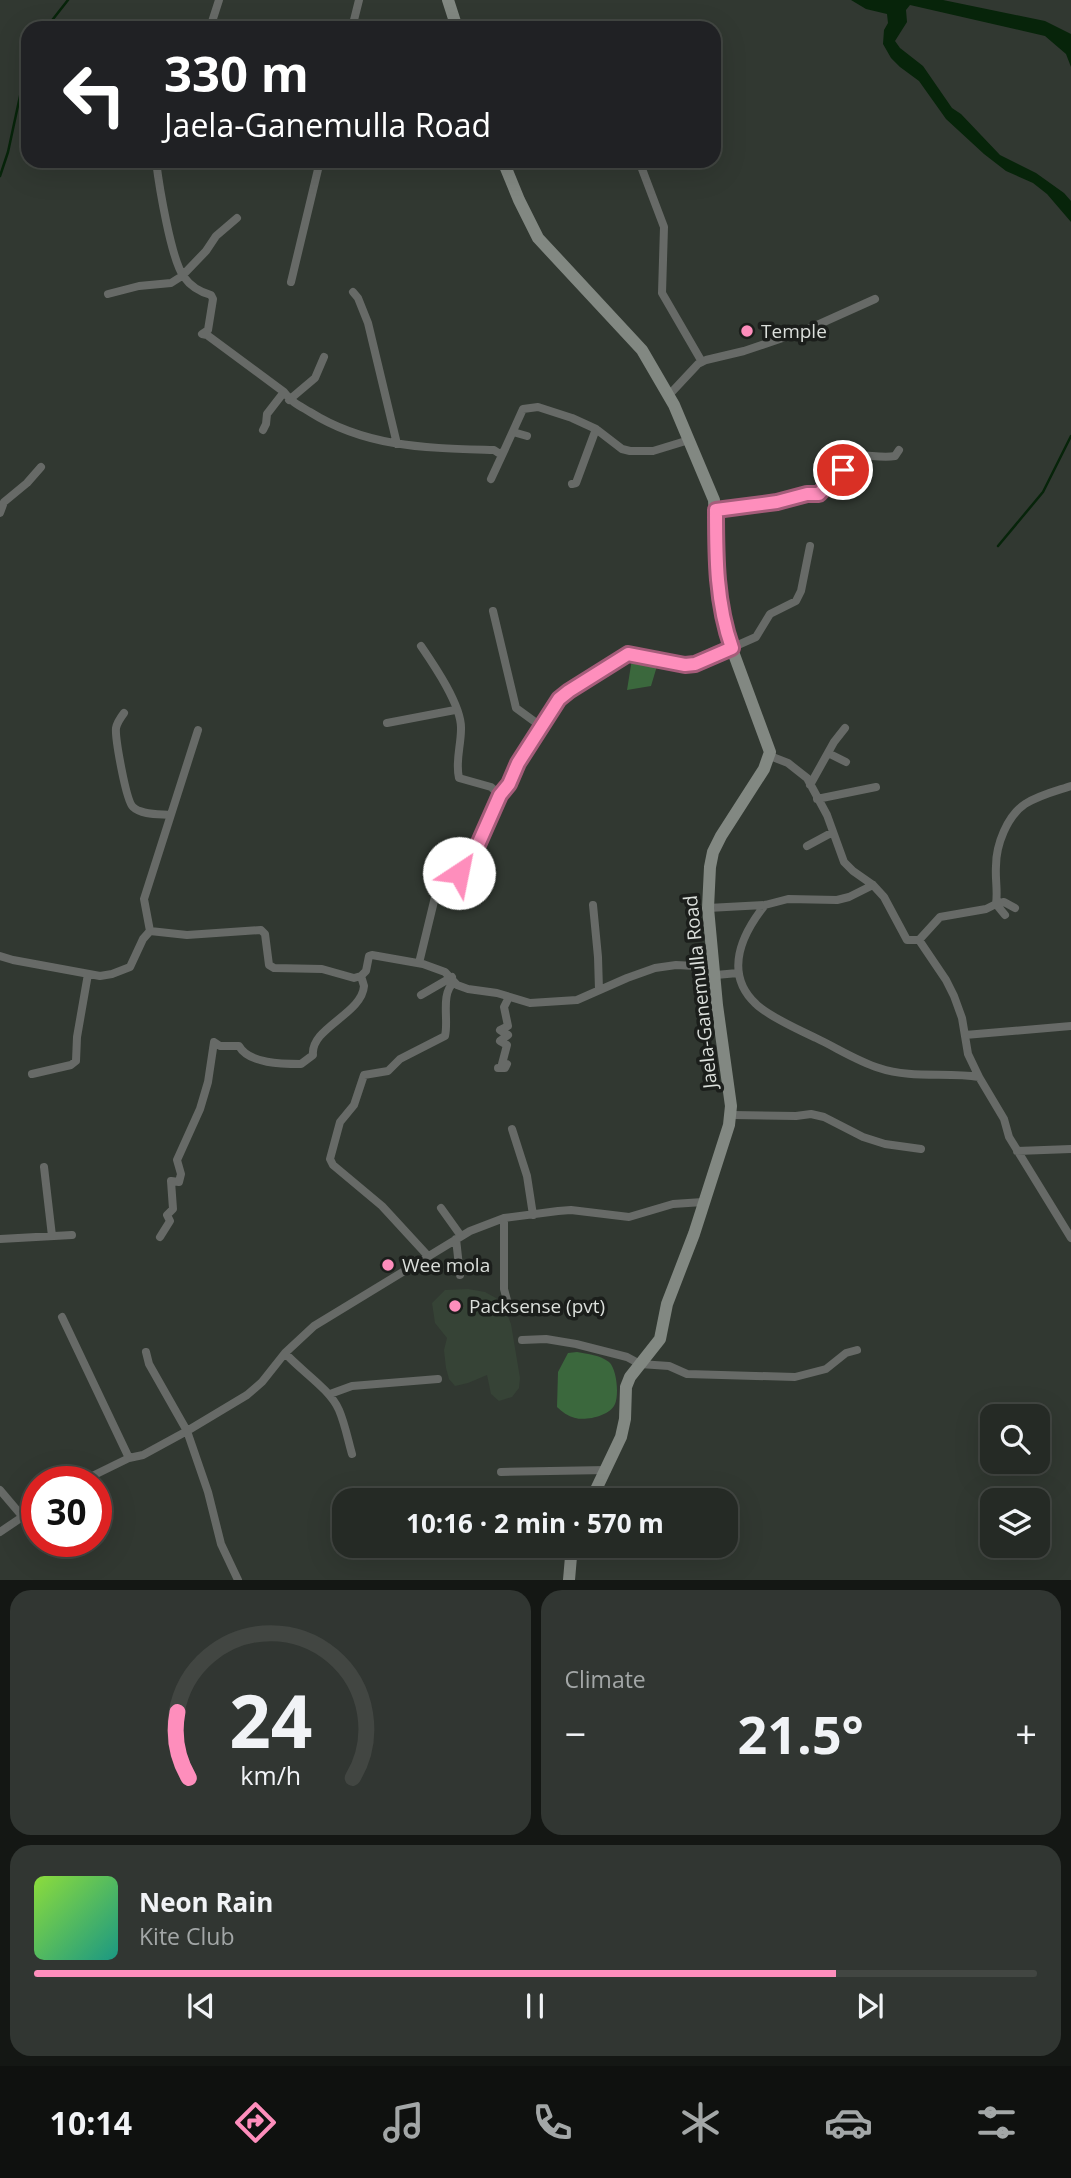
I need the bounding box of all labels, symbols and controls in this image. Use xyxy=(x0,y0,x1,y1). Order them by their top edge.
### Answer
text: 330 m xyxy=(164,40,309,106)
icon: left xyxy=(49,49,140,140)
text: Jaela-Ganemulla Road xyxy=(164,103,491,146)
place label: Temple xyxy=(761,318,827,344)
marker: Temple xyxy=(739,323,755,339)
pin xyxy=(813,440,873,500)
icon: arrive xyxy=(824,451,862,489)
position arrow xyxy=(422,836,496,910)
street label: Jaela-Ganemulla Road xyxy=(677,894,723,1092)
place label: Wee mola xyxy=(402,1252,490,1278)
marker: Wee mola xyxy=(380,1257,396,1273)
place label: Packsense (pvt) xyxy=(469,1293,605,1319)
marker: Packsense (pvt) xyxy=(447,1298,463,1314)
map controls xyxy=(980,1404,1050,1558)
button: search xyxy=(980,1404,1050,1474)
speed limit sign: 30 xyxy=(21,1466,112,1557)
button: layers xyxy=(980,1488,1050,1558)
text: 10:16 · 2 min · 570 m xyxy=(406,1505,664,1541)
text: Climate xyxy=(565,1663,646,1695)
text: 24 xyxy=(229,1671,312,1770)
text: 21.5° xyxy=(738,1698,864,1769)
text: − xyxy=(565,1707,586,1759)
text: + xyxy=(1015,1707,1037,1759)
text: km/h xyxy=(240,1758,301,1792)
text: Neon Rain xyxy=(139,1884,273,1920)
text: Kite Club xyxy=(139,1920,234,1952)
icon: previous xyxy=(182,1987,220,2025)
icon: pause xyxy=(516,1987,554,2025)
icon: next xyxy=(851,1987,889,2025)
icon: directions xyxy=(231,2098,280,2147)
icon: music xyxy=(379,2098,428,2147)
icon: phone xyxy=(528,2098,577,2147)
icon: climate xyxy=(676,2098,725,2147)
icon: car xyxy=(824,2098,873,2147)
icon: filters xyxy=(972,2098,1021,2147)
text: 10:14 xyxy=(50,2101,132,2144)

